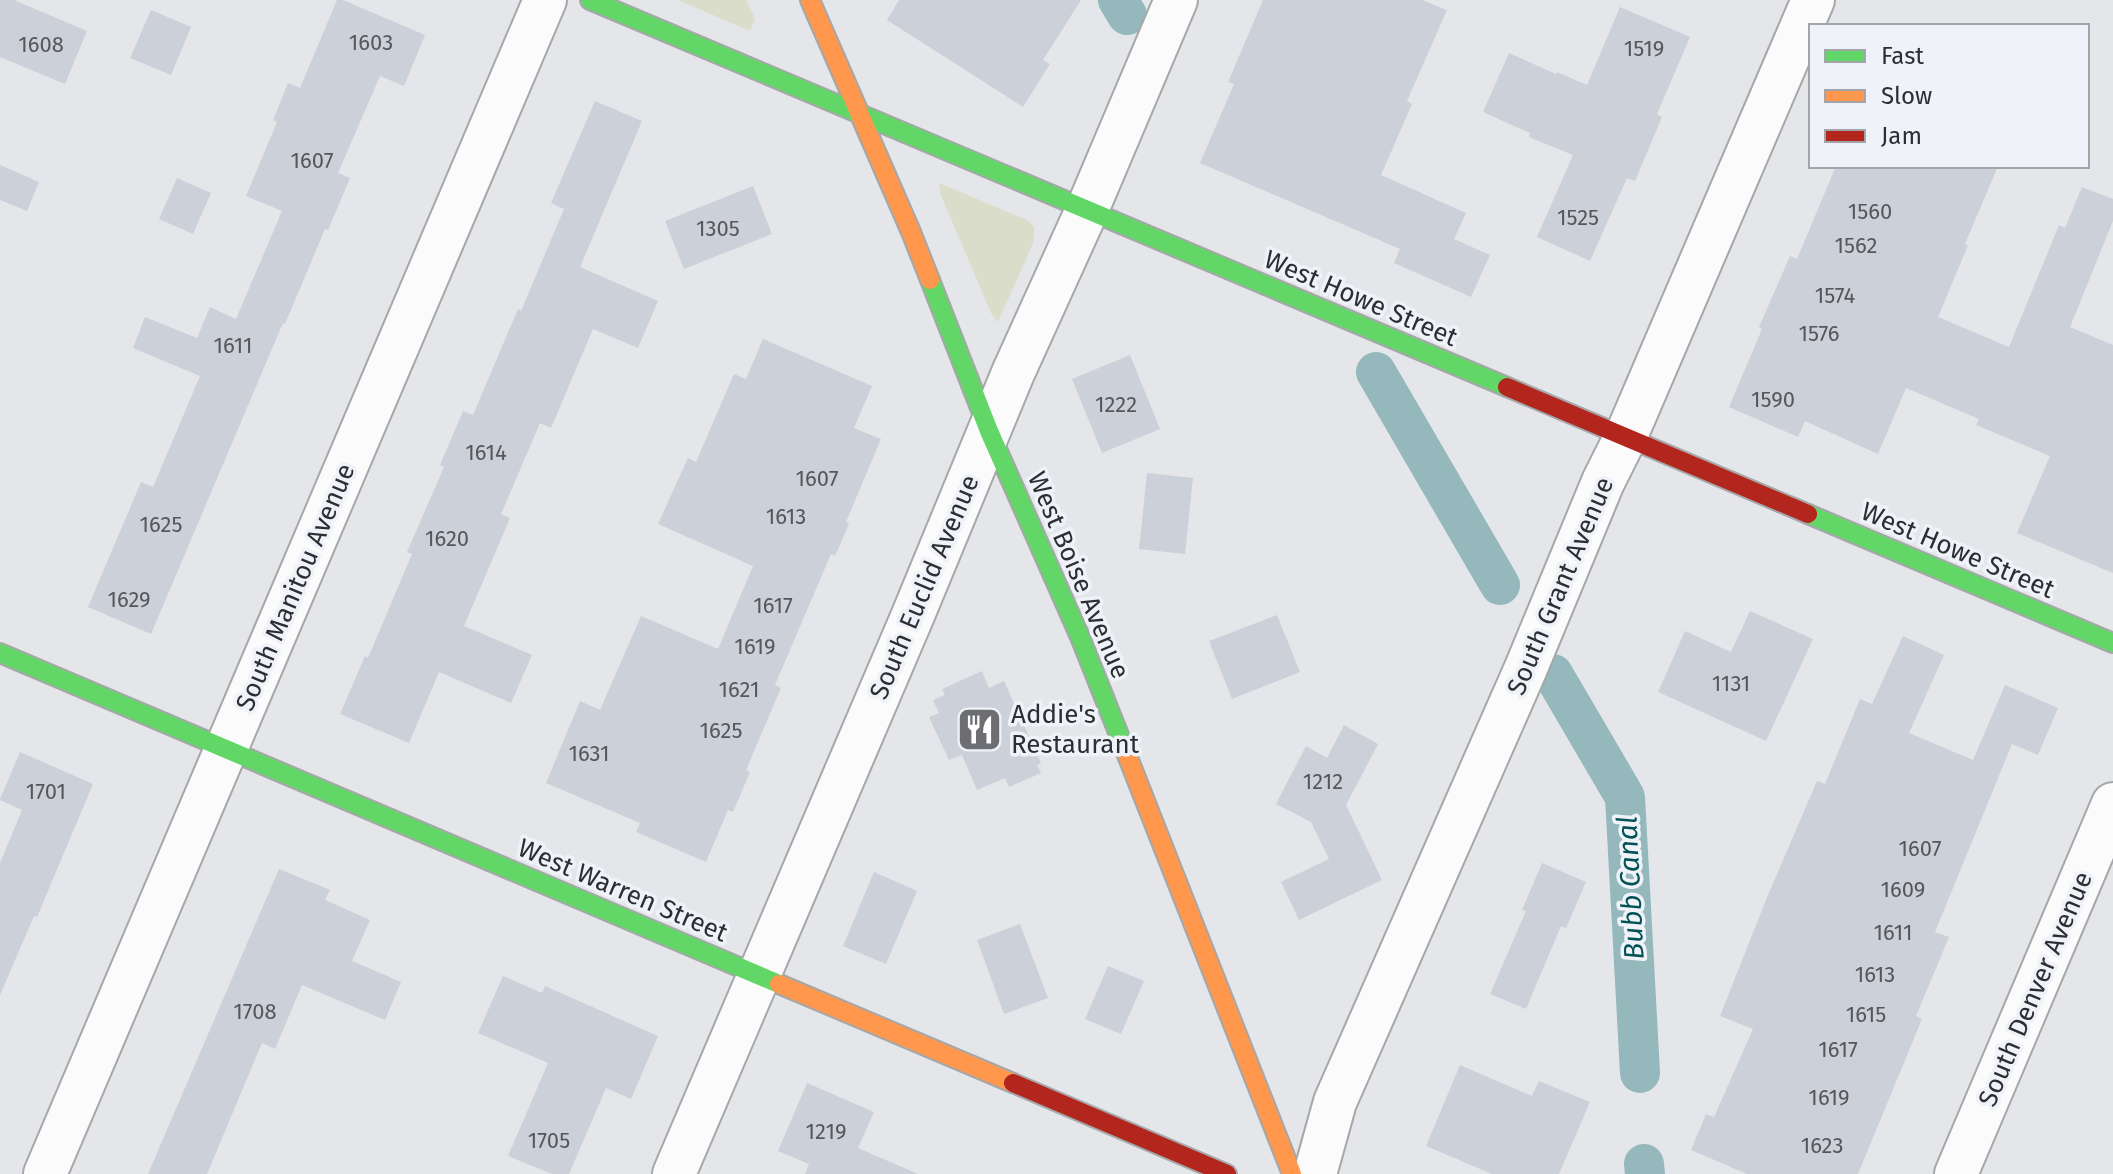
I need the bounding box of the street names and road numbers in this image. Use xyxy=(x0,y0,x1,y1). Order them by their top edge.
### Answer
street label: West Howe Street xyxy=(1260,244,1463,353)
street label: South Manitou Avenue xyxy=(229,459,362,715)
street label: West Boise Avenue xyxy=(1021,467,1136,683)
street label: South Euclid Avenue xyxy=(863,470,986,704)
street label: South Grant Avenue xyxy=(1501,473,1620,700)
street label: West Howe Street xyxy=(1857,496,2060,605)
street label: West Warren Street xyxy=(513,832,733,949)
street label: South Denver Avenue xyxy=(1972,867,2099,1111)

